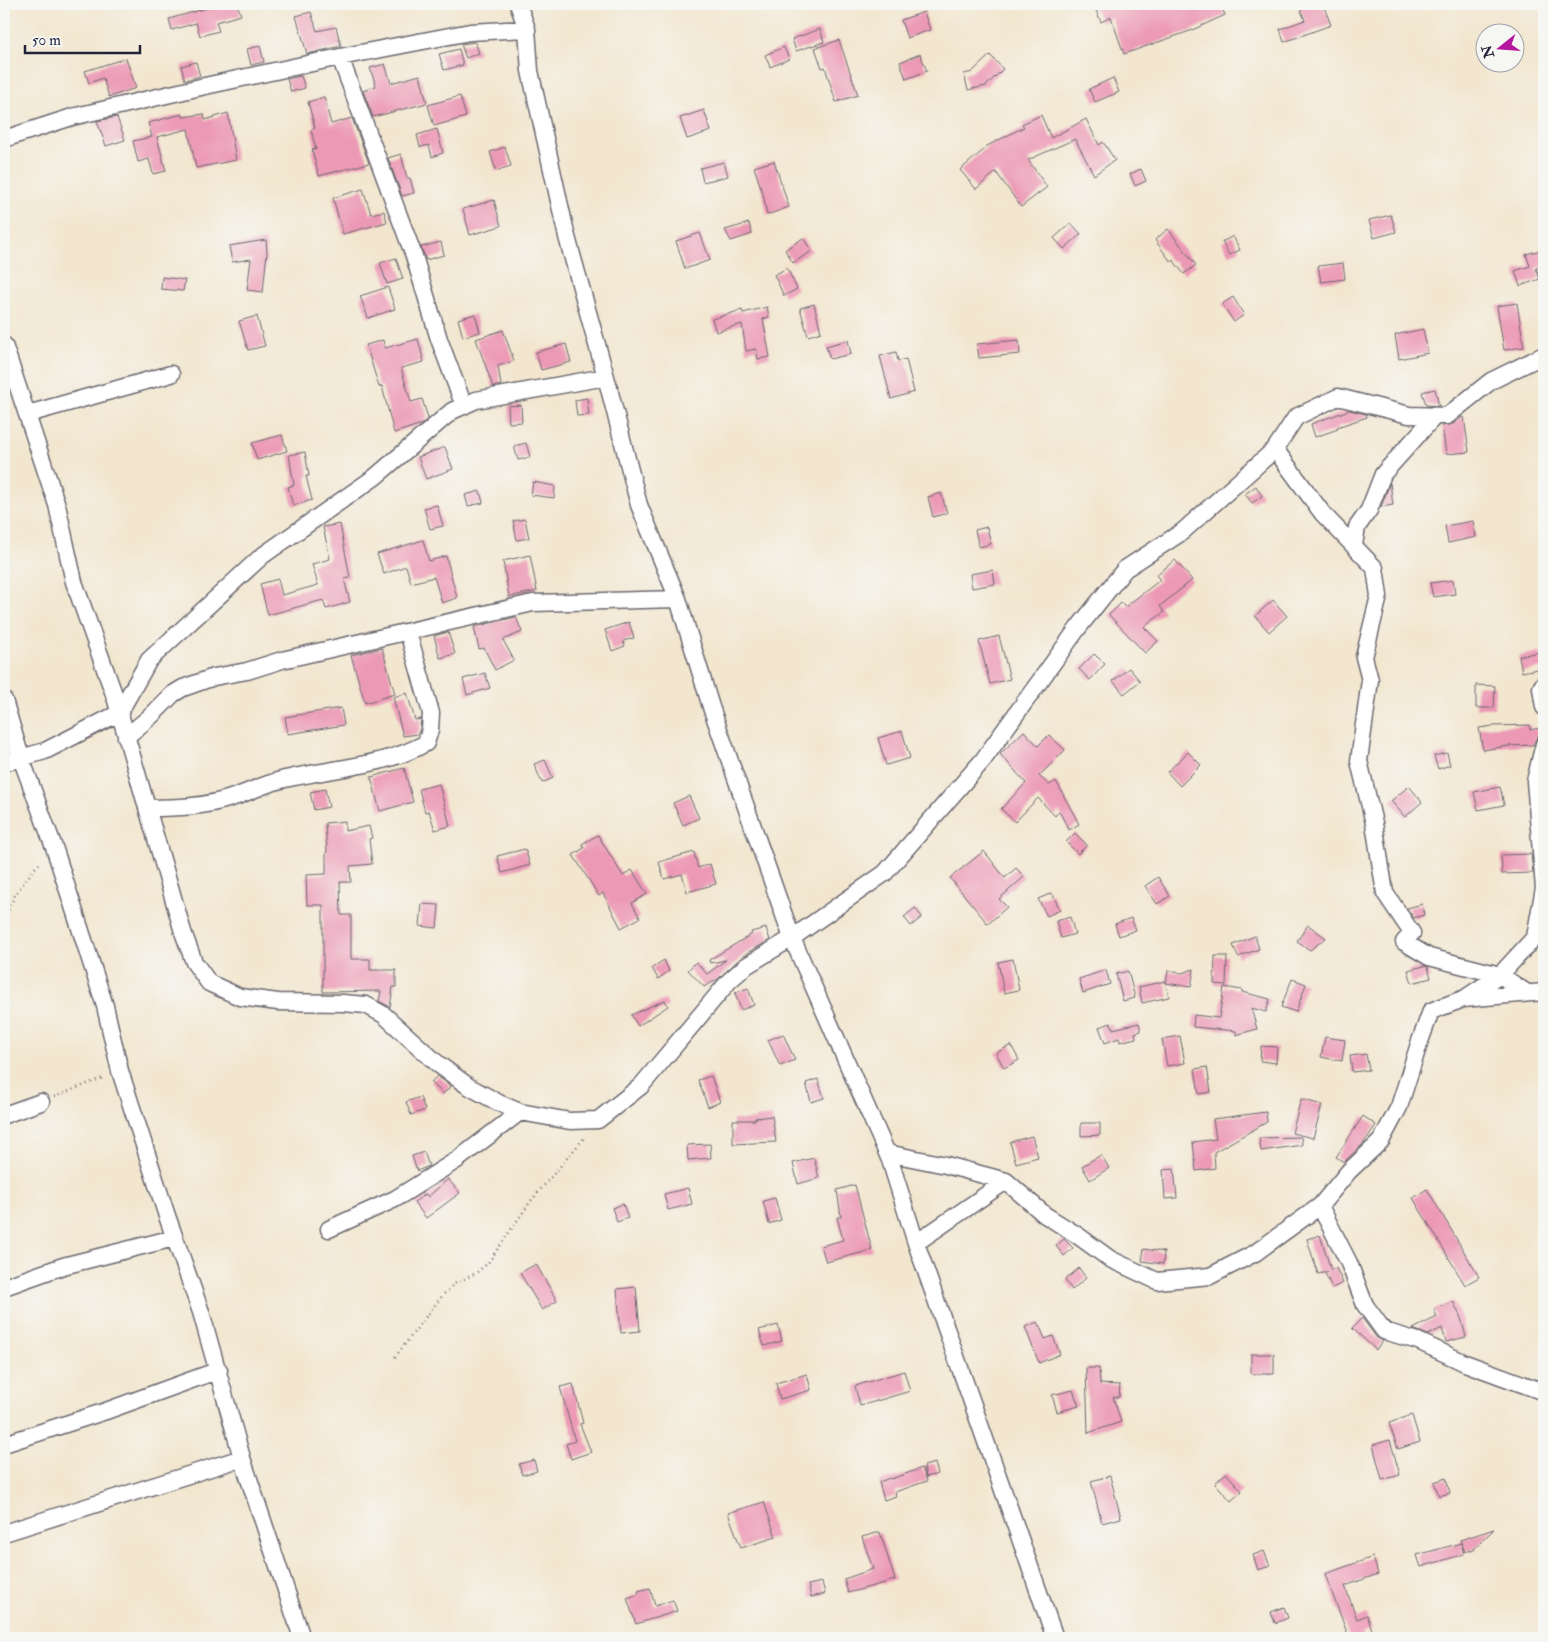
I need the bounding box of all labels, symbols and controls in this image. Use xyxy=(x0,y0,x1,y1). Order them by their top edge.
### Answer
scale bar xyxy=(25,22,140,54)
north arrow xyxy=(1476,22,1526,72)
text: 50 m xyxy=(32,31,61,50)
text: N xyxy=(1478,43,1498,61)

